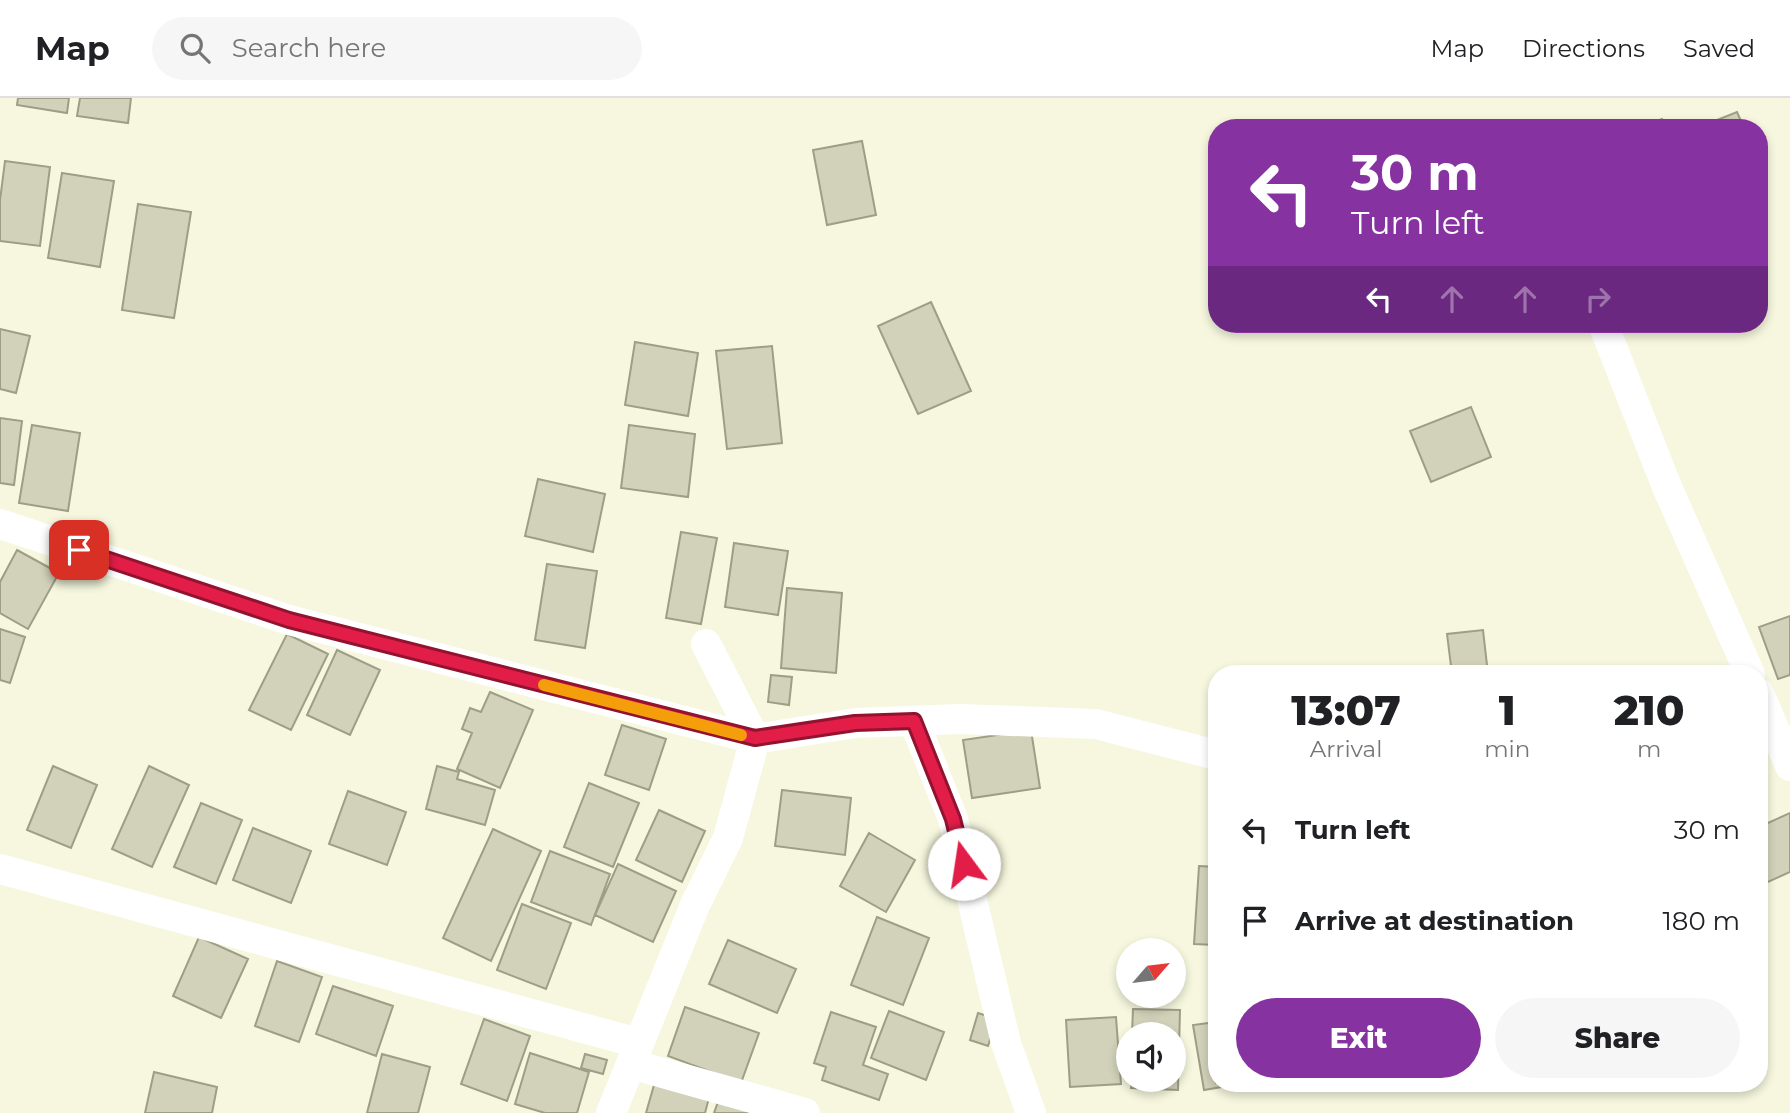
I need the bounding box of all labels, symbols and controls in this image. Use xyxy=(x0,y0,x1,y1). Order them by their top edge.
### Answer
search box xyxy=(152,17,642,80)
text: Map xyxy=(35,28,110,68)
icon: search xyxy=(176,29,214,67)
text: Search here xyxy=(232,32,386,64)
text: Map xyxy=(1431,34,1484,63)
text: Directions xyxy=(1522,34,1645,63)
text: Saved xyxy=(1683,34,1755,63)
text: 30 m xyxy=(1351,143,1479,202)
icon: left xyxy=(1236,147,1327,238)
text: Turn left xyxy=(1351,203,1485,242)
icon: left xyxy=(1360,280,1398,318)
icon: ahead xyxy=(1433,280,1471,318)
icon: ahead xyxy=(1506,280,1544,318)
icon: right xyxy=(1579,280,1617,318)
pin xyxy=(49,520,109,580)
icon: arrive xyxy=(60,531,98,569)
text: 13:07 xyxy=(1291,684,1401,736)
text: 1 xyxy=(1499,684,1516,736)
text: 210 xyxy=(1614,684,1685,736)
text: Arrival xyxy=(1310,735,1382,763)
text: min xyxy=(1484,735,1530,763)
text: m xyxy=(1637,735,1661,763)
icon: left xyxy=(1236,811,1274,849)
text: Turn left xyxy=(1295,814,1411,846)
text: 30 m xyxy=(1674,814,1740,846)
position arrow xyxy=(927,827,1001,901)
icon: arrive xyxy=(1236,902,1274,940)
text: Arrive at destination xyxy=(1295,905,1574,937)
text: 180 m xyxy=(1662,905,1740,937)
north arrow xyxy=(1116,938,1186,1008)
map controls xyxy=(1116,938,1186,1092)
button: Exit xyxy=(1236,998,1481,1078)
button: Share xyxy=(1495,998,1740,1078)
button: sound xyxy=(1116,1022,1186,1092)

